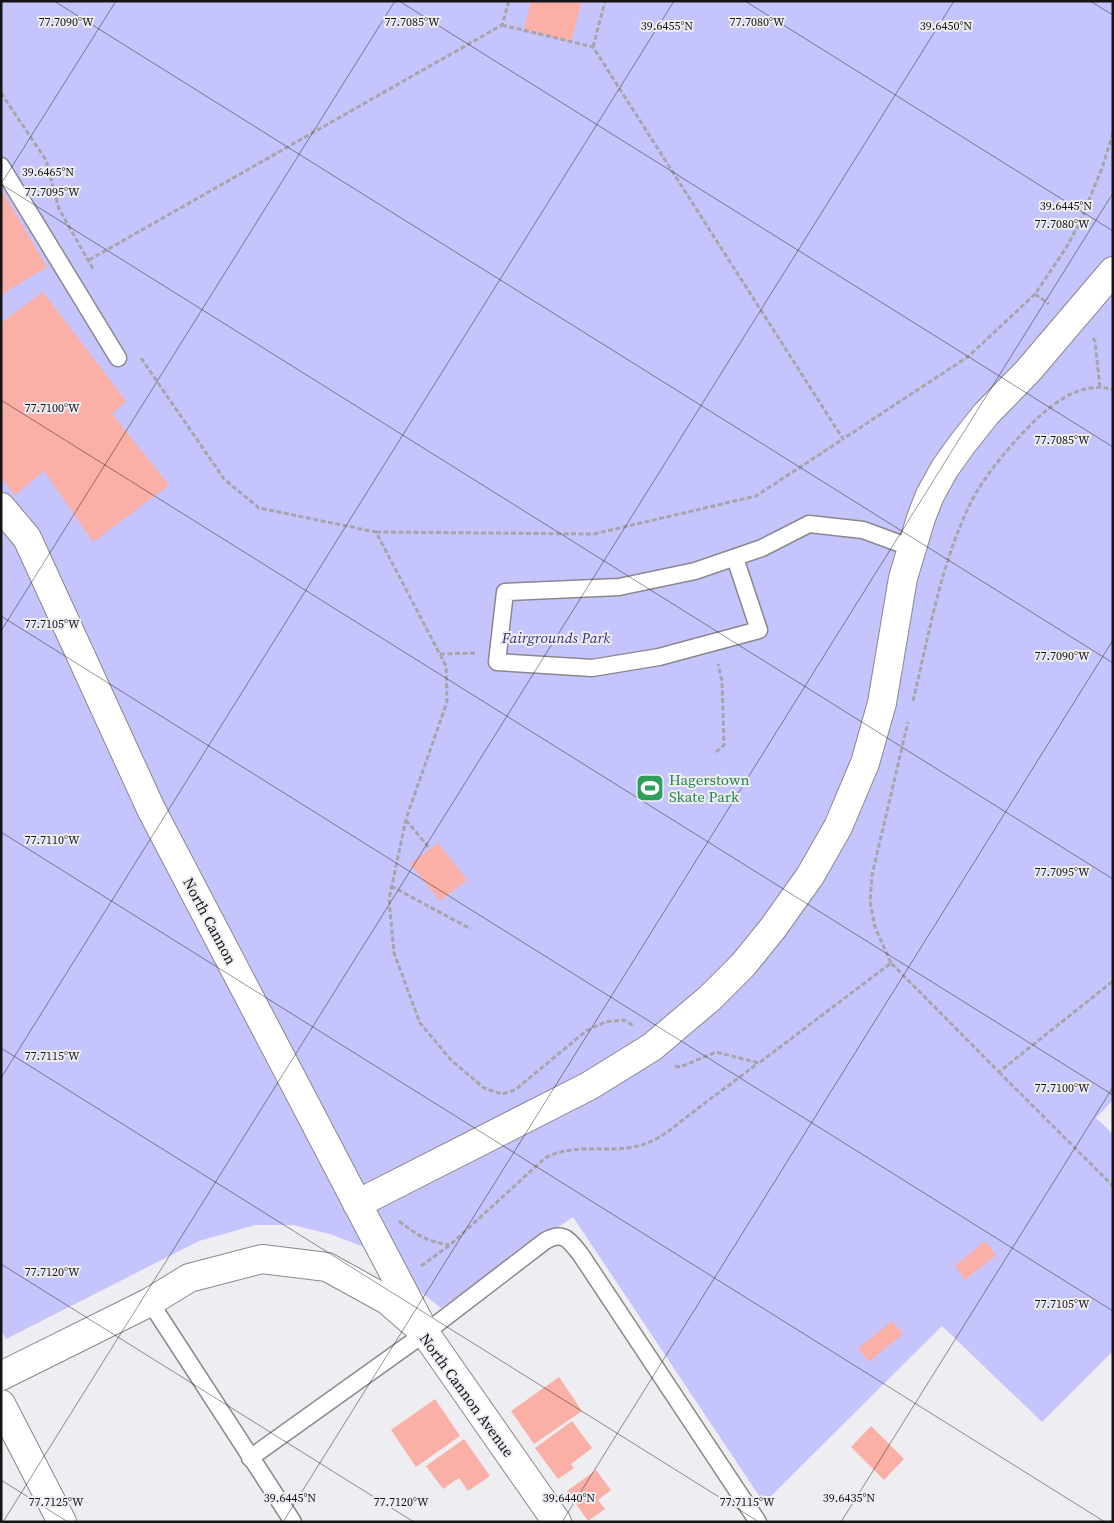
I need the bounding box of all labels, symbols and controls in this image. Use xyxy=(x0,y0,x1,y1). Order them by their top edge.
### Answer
text: 77.7090°W xyxy=(38,14,94,30)
text: 77.7085°W xyxy=(384,14,440,30)
text: 77.7080°W xyxy=(729,14,785,30)
text: 39.6455°N xyxy=(641,18,693,34)
text: 39.6450°N xyxy=(920,18,972,34)
text: 39.6465°N xyxy=(22,164,74,180)
text: 77.7095°W xyxy=(24,184,80,200)
text: 39.6445°N xyxy=(1040,198,1092,214)
text: 77.7080°W xyxy=(1034,216,1090,232)
text: 77.7100°W xyxy=(24,400,80,416)
text: 77.7085°W xyxy=(1034,432,1090,448)
text: 77.7105°W xyxy=(24,616,80,632)
park label: Fairgrounds Park xyxy=(501,627,611,648)
text: 77.7090°W xyxy=(1034,648,1090,664)
place label: Hagerstown Skate Park xyxy=(669,769,750,807)
sports icon: Hagerstown Skate Park xyxy=(635,773,665,803)
text: 77.7110°W xyxy=(24,832,80,848)
text: 77.7095°W xyxy=(1034,864,1090,880)
street label: North Cannon xyxy=(178,874,242,968)
text: 77.7115°W xyxy=(24,1048,80,1064)
text: 77.7100°W xyxy=(1034,1080,1090,1096)
text: 77.7120°W xyxy=(24,1264,80,1280)
text: 77.7105°W xyxy=(1034,1296,1090,1312)
street label: North Cannon Avenue xyxy=(415,1329,519,1461)
text: 39.6445°N xyxy=(264,1490,316,1506)
text: 39.6440°N xyxy=(543,1490,595,1506)
text: 39.6435°N xyxy=(823,1490,875,1506)
text: 77.7125°W xyxy=(28,1494,84,1510)
text: 77.7120°W xyxy=(373,1494,429,1510)
text: 77.7115°W xyxy=(719,1494,775,1510)

